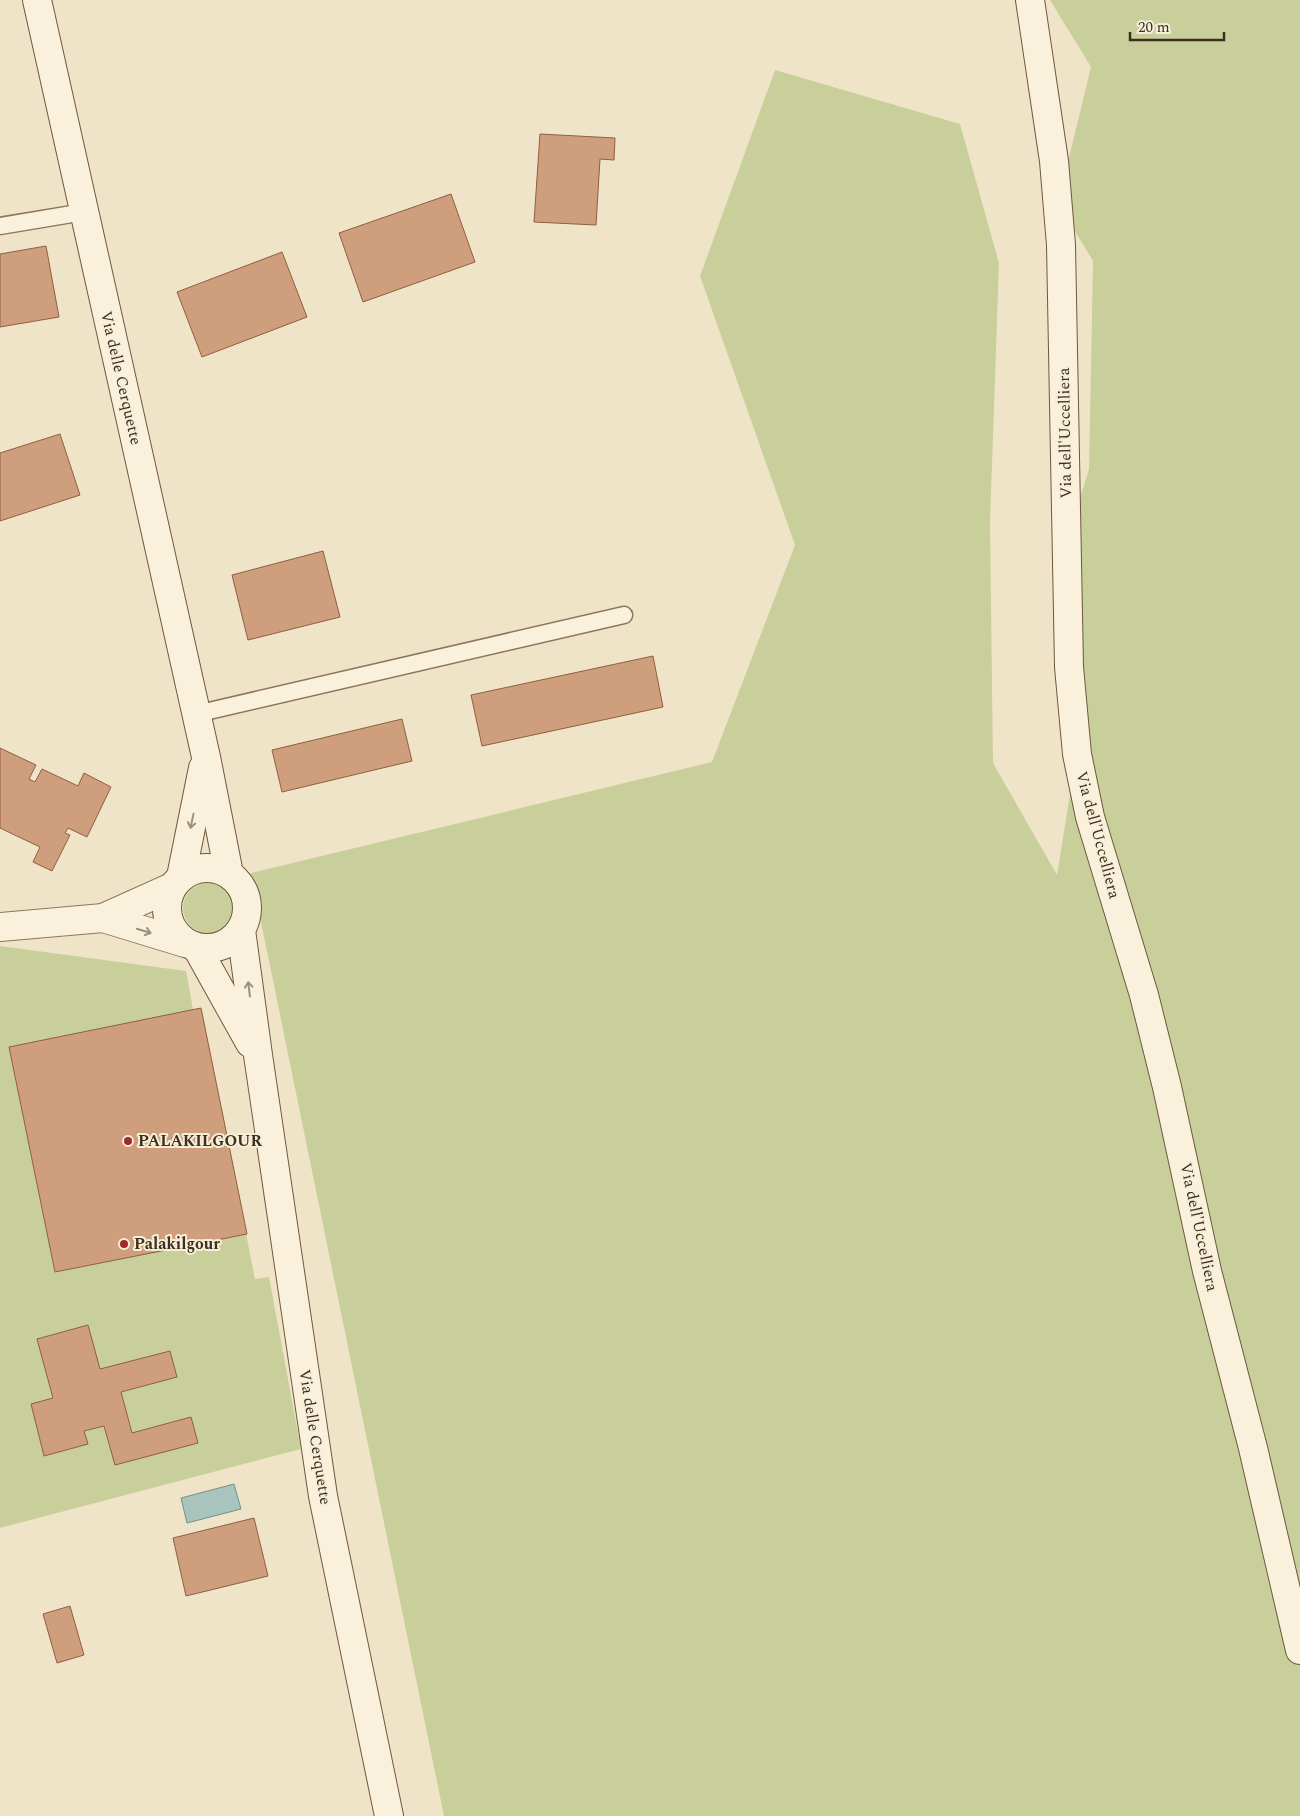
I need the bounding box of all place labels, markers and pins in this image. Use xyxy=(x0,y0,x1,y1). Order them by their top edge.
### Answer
place label: PALAKILGOUR xyxy=(138,1129,263,1153)
marker: PALAKILGOUR xyxy=(122,1135,134,1147)
place label: Palakilgour xyxy=(134,1232,220,1256)
marker: Palakilgour xyxy=(118,1238,130,1250)

